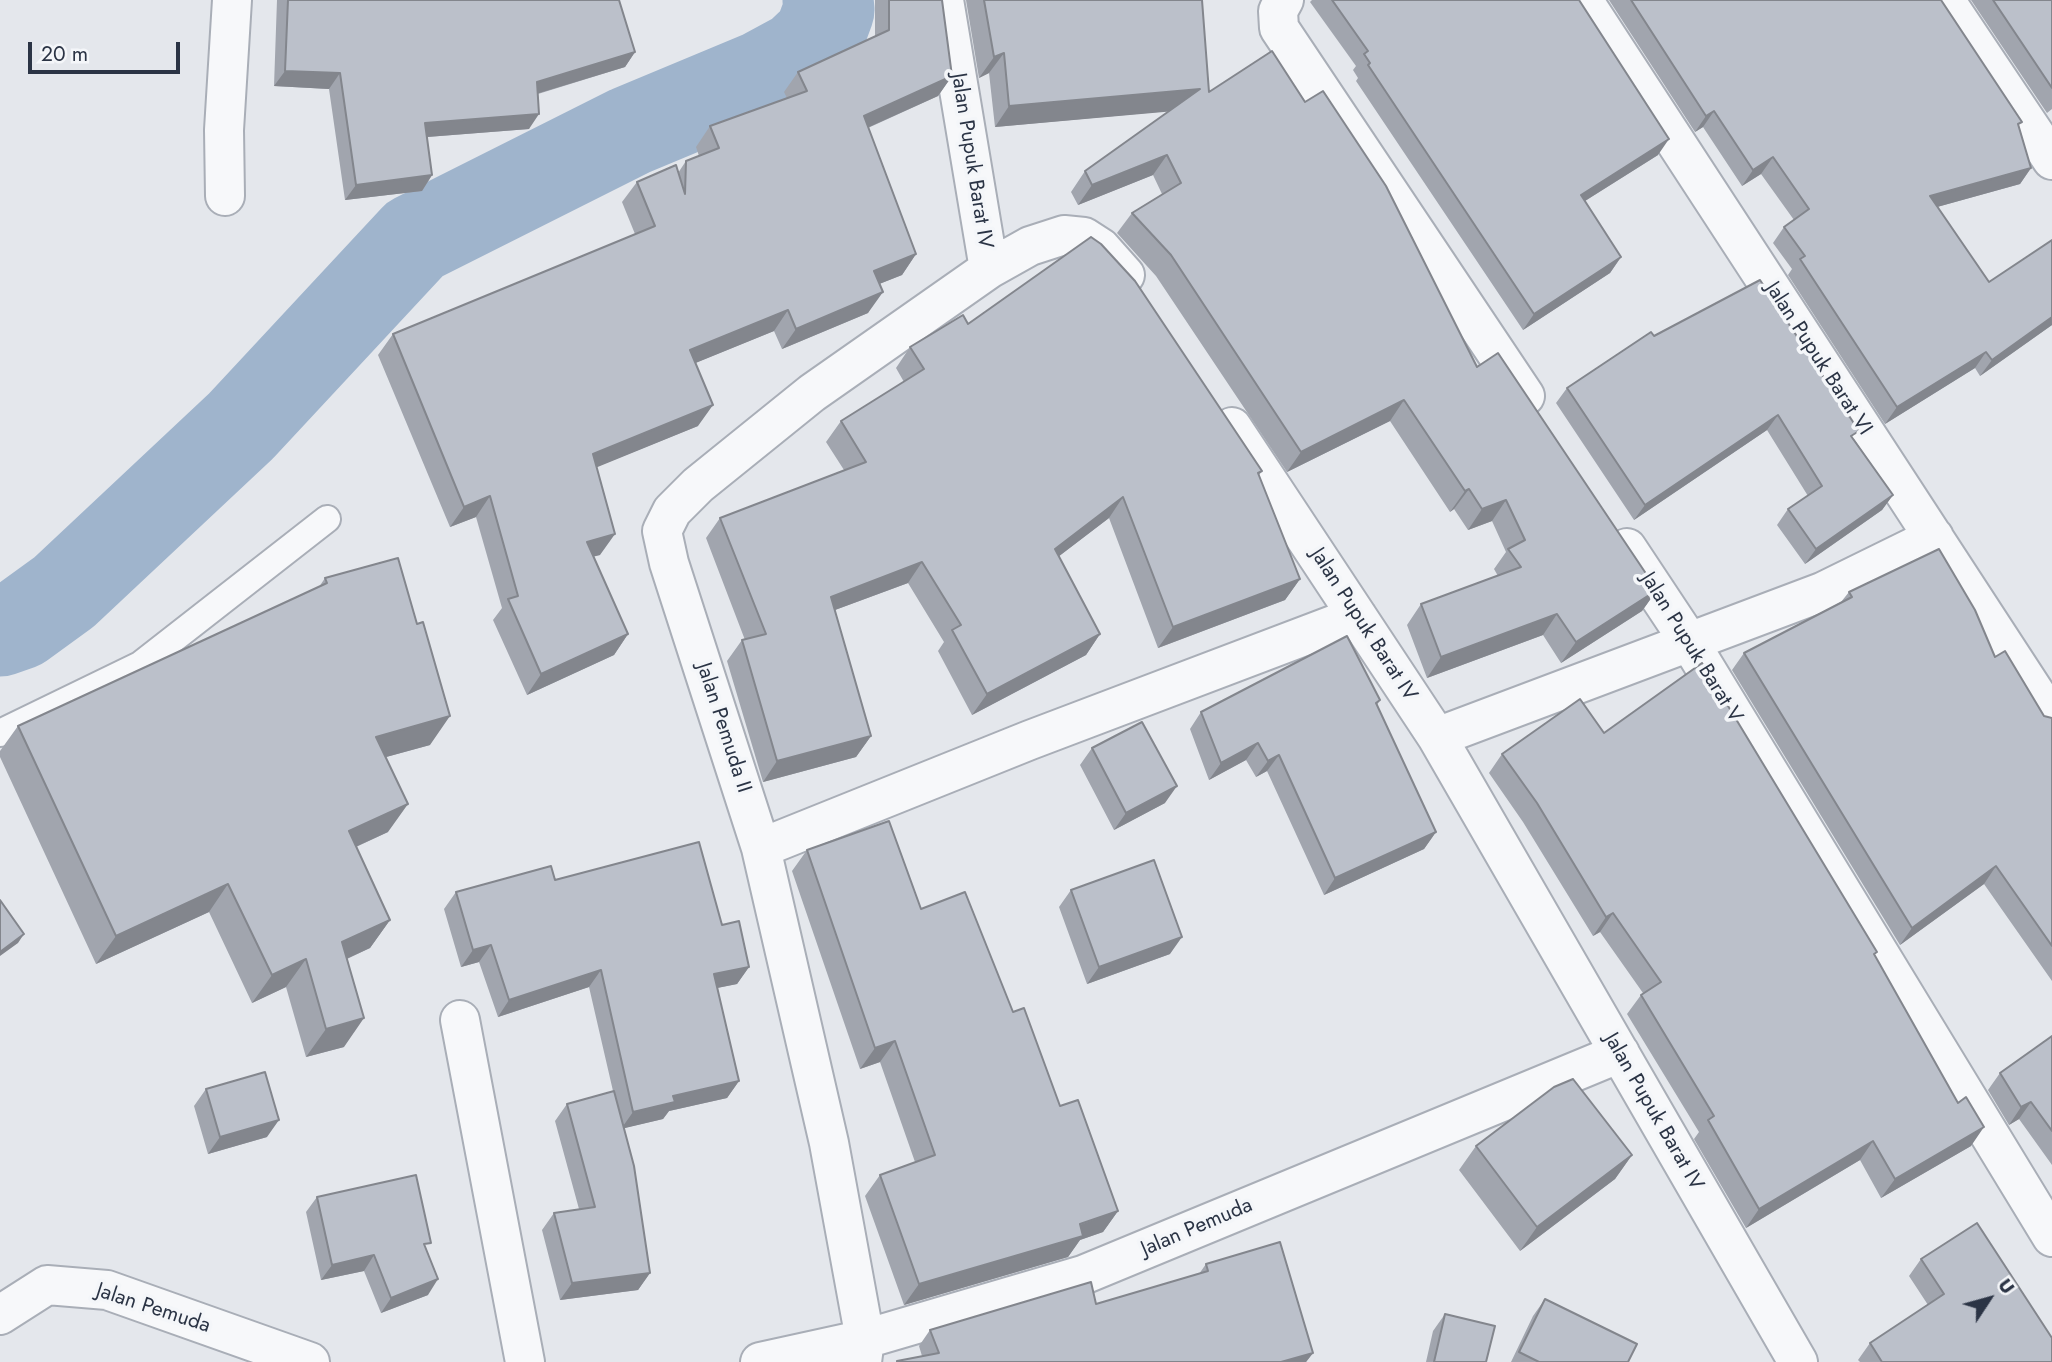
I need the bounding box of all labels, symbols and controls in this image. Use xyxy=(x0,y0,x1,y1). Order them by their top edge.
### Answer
scale bar xyxy=(32,28,184,72)
text: 20 m xyxy=(41,39,88,69)
street label: Jalan Pupuk Barat IV xyxy=(945,71,997,251)
street label: Jalan Pupuk Barat VI xyxy=(1759,278,1877,440)
street label: Jalan Pupuk Barat IV xyxy=(1304,544,1422,706)
street label: Jalan Pupuk Barat V xyxy=(1635,568,1747,728)
street label: Jalan Pemuda II xyxy=(690,660,756,796)
street label: Jalan Pupuk Barat IV xyxy=(1598,1029,1708,1195)
street label: Jalan Pemuda xyxy=(1138,1193,1256,1263)
north arrow xyxy=(1954,1264,2024,1334)
text: U xyxy=(1992,1273,2021,1300)
street label: Jalan Pemuda xyxy=(93,1279,213,1339)

